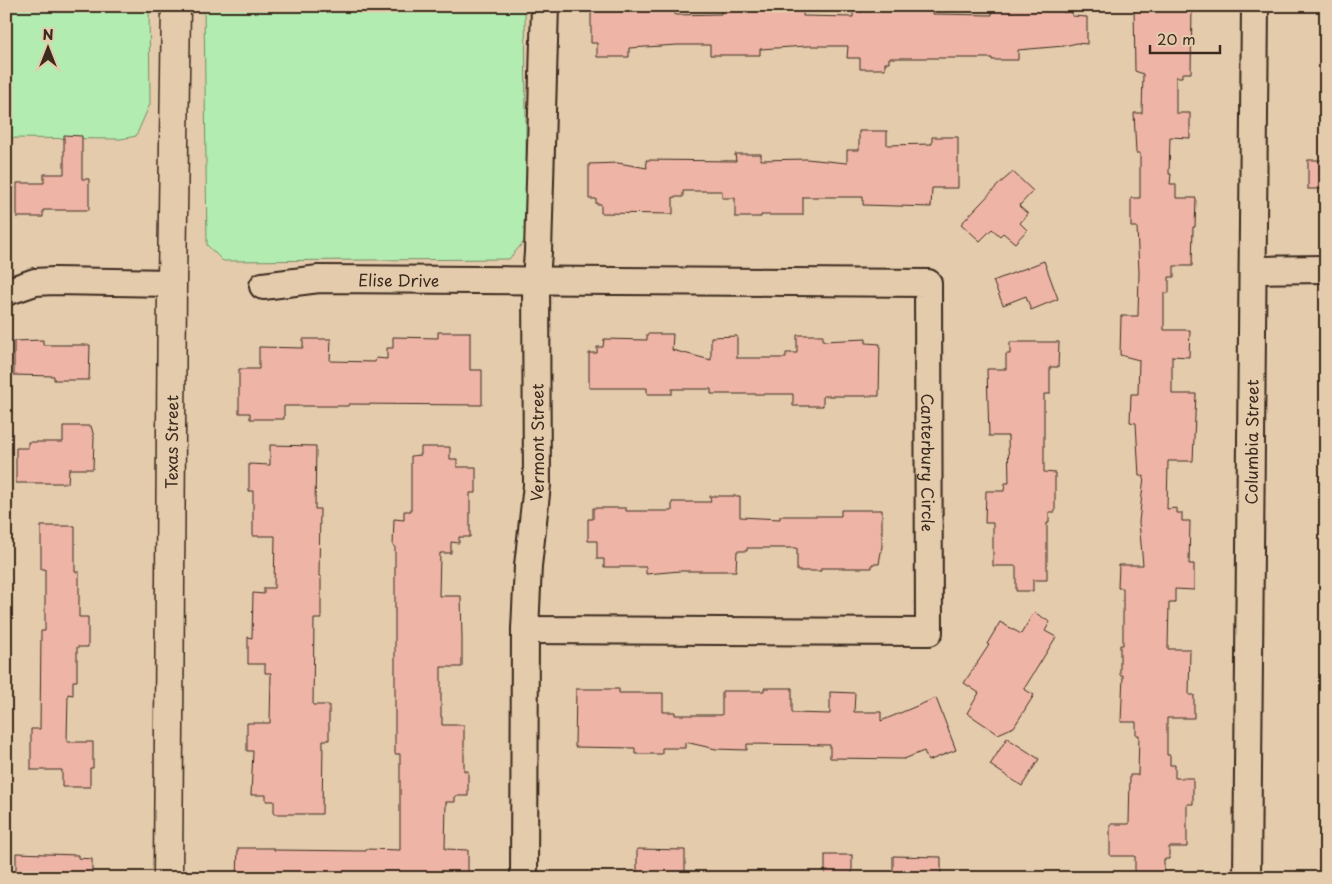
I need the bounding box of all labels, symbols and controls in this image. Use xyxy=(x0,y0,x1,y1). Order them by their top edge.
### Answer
north arrow xyxy=(22,22,72,72)
scale bar xyxy=(1150,22,1220,54)
text: N xyxy=(42,24,54,45)
text: 20 m xyxy=(1157,27,1196,50)
street label: Elise Drive xyxy=(358,267,439,292)
street label: Columbia Street xyxy=(1238,379,1264,505)
street label: Vermont Street xyxy=(523,383,549,503)
street label: Canterbury Circle xyxy=(916,393,941,532)
street label: Texas Street xyxy=(159,394,183,489)

